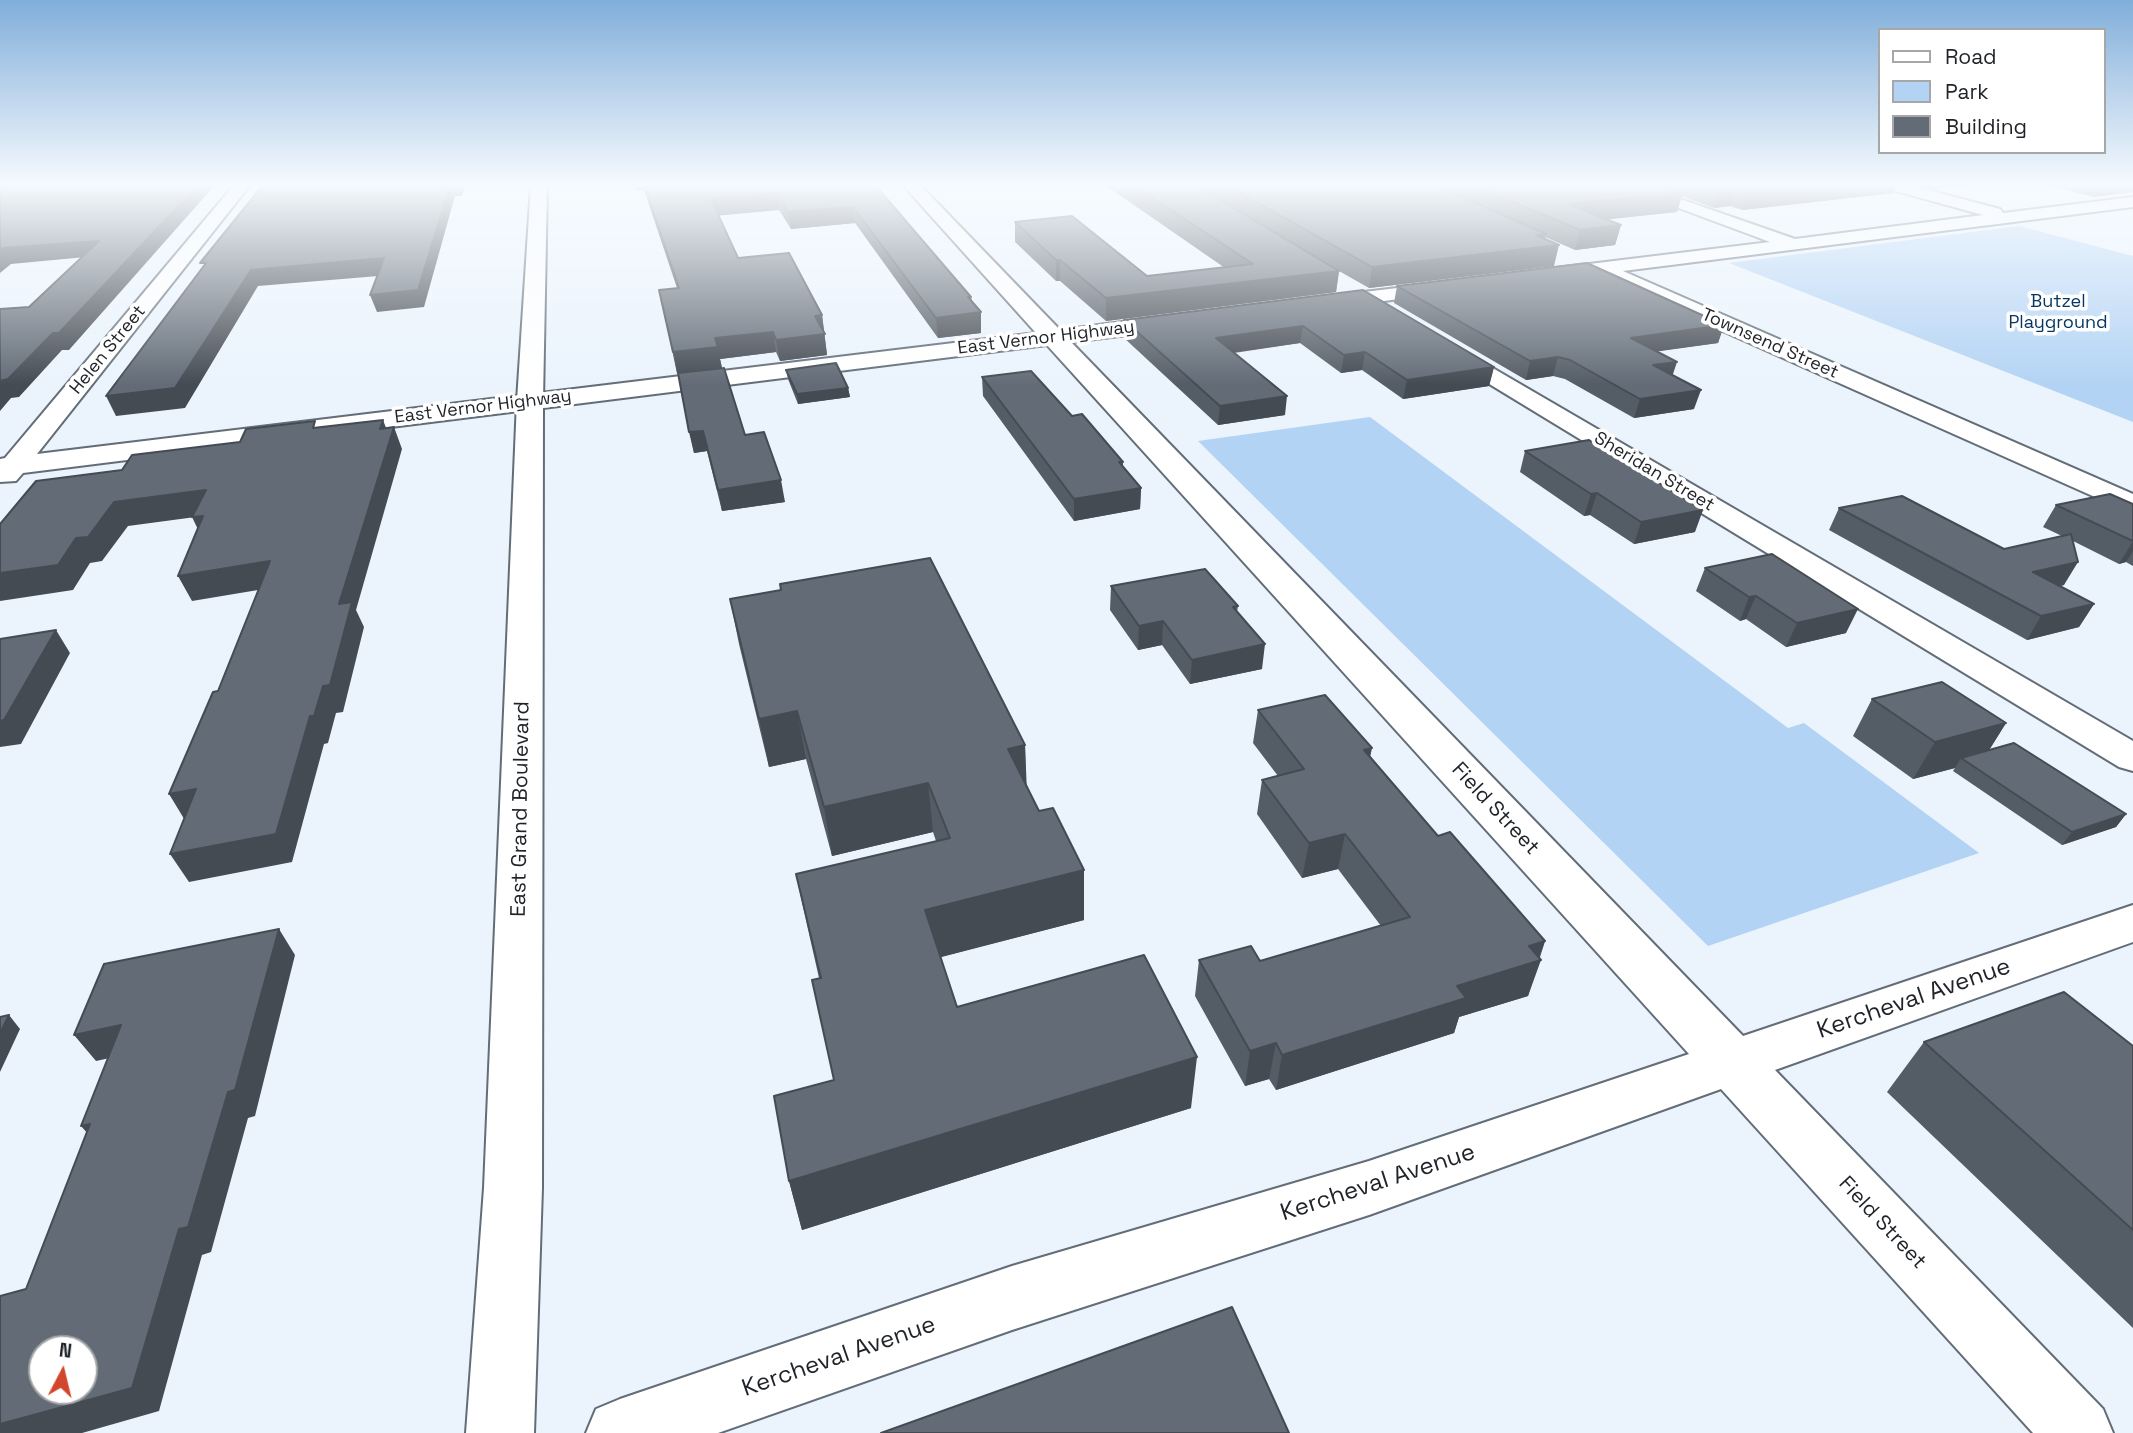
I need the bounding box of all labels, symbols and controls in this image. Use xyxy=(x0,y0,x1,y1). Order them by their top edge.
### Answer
legend xyxy=(1878,28,2105,154)
text: Road xyxy=(1945,43,1997,70)
text: Park xyxy=(1945,78,1989,105)
text: Building xyxy=(1945,113,2027,140)
park label: Butzel Playground xyxy=(2008,291,2108,334)
street label: Helen Street xyxy=(66,301,150,399)
street label: Townsend Street xyxy=(1698,304,1842,384)
street label: East Vernor Highway xyxy=(956,316,1136,360)
street label: East Vernor Highway xyxy=(393,385,573,429)
street label: Sheridan Street xyxy=(1590,428,1718,516)
street label: East Grand Boulevard xyxy=(507,701,535,917)
street label: Field Street xyxy=(1446,758,1544,860)
street label: Kercheval Avenue xyxy=(1813,952,2015,1046)
street label: Kercheval Avenue xyxy=(1277,1138,1479,1228)
street label: Field Street xyxy=(1833,1172,1931,1274)
street label: Kercheval Avenue xyxy=(738,1310,940,1404)
north arrow xyxy=(28,1335,98,1405)
text: N xyxy=(58,1337,73,1364)

